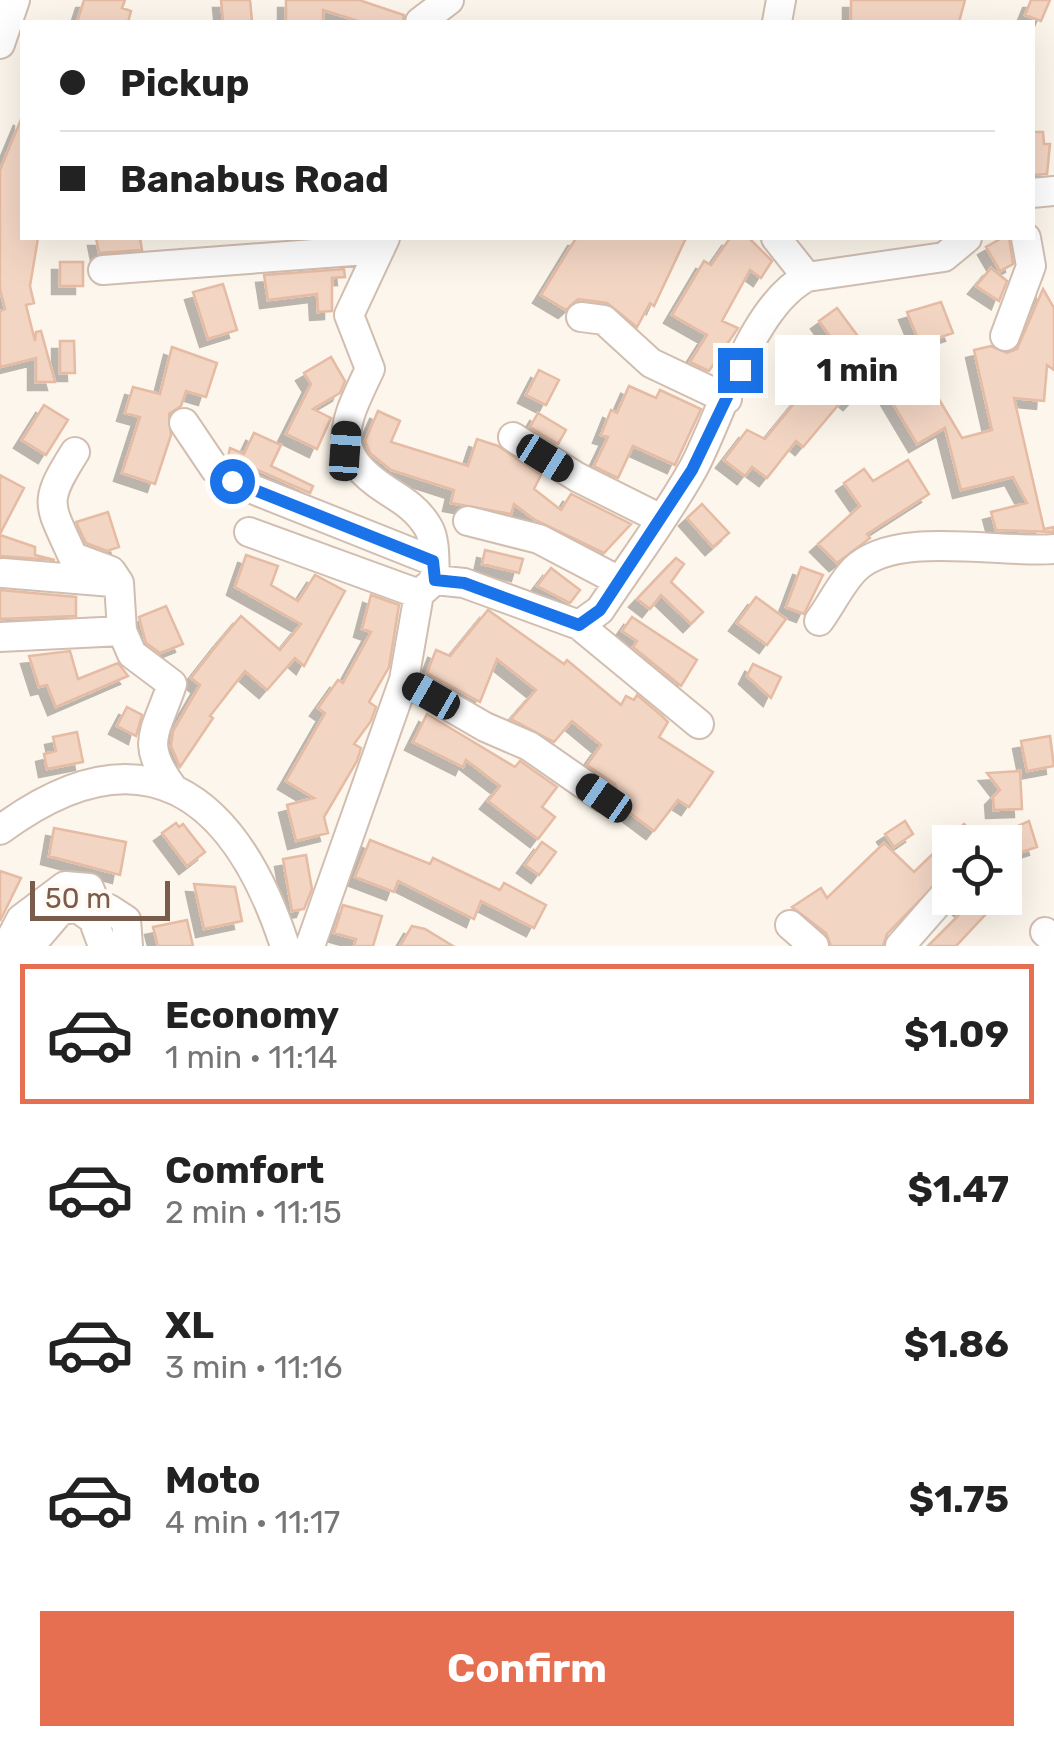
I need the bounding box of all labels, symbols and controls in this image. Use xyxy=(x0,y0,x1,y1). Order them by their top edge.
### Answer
text: Pickup xyxy=(120,60,249,106)
text: Banabus Road xyxy=(120,156,389,202)
callout: 1 min xyxy=(775,335,940,405)
route end xyxy=(718,348,763,393)
text: 1 min xyxy=(817,351,898,389)
car xyxy=(328,420,362,482)
car xyxy=(512,429,578,487)
route start xyxy=(210,459,255,504)
car xyxy=(398,668,464,724)
car xyxy=(571,769,637,827)
map controls xyxy=(932,825,1022,915)
button: locate xyxy=(932,825,1022,915)
scale bar xyxy=(30,876,170,920)
text: 50 m xyxy=(45,882,111,915)
icon: car xyxy=(45,989,135,1079)
text: Economy xyxy=(165,992,339,1038)
text: $1.09 xyxy=(904,1011,1009,1057)
text: 1 min · 11:14 xyxy=(165,1038,338,1076)
icon: car xyxy=(45,1144,135,1234)
text: Comfort xyxy=(165,1147,324,1193)
text: $1.47 xyxy=(907,1166,1009,1212)
text: 2 min · 11:15 xyxy=(165,1193,342,1231)
icon: car xyxy=(45,1299,135,1389)
text: XL xyxy=(165,1302,214,1348)
text: $1.86 xyxy=(904,1321,1009,1367)
text: 3 min · 11:16 xyxy=(165,1348,342,1386)
icon: car xyxy=(45,1454,135,1544)
text: Moto xyxy=(165,1457,261,1503)
text: $1.75 xyxy=(909,1476,1009,1522)
text: 4 min · 11:17 xyxy=(165,1503,340,1541)
button: Confirm xyxy=(40,1611,1014,1726)

